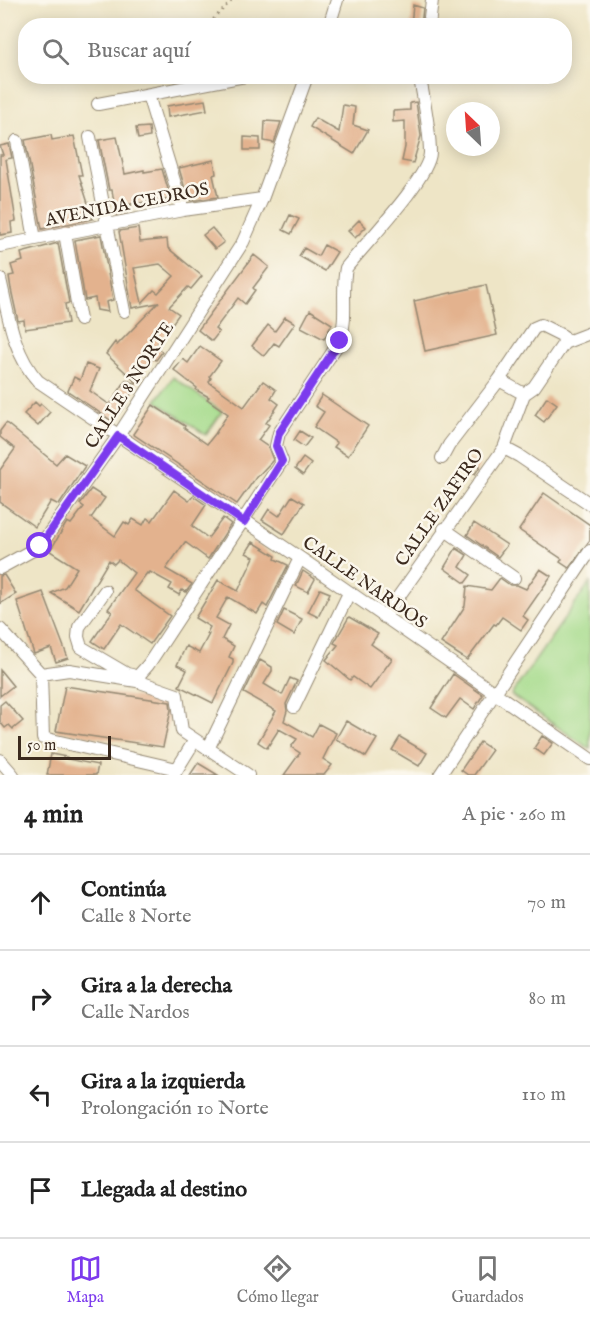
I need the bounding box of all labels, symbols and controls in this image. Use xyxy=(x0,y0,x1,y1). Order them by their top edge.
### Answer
search box xyxy=(18,18,572,84)
icon: search xyxy=(39,35,72,68)
text: Buscar aquí xyxy=(87,37,190,65)
north arrow xyxy=(446,102,500,156)
street label: AVENIDA CEDROS xyxy=(43,178,211,233)
street label: CALLE 8 NORTE xyxy=(81,318,180,454)
route end xyxy=(326,327,352,353)
street label: CALLE ZAFIRO xyxy=(391,444,490,571)
route start xyxy=(26,532,52,558)
street label: CALLE NARDOS xyxy=(298,532,431,635)
scale bar xyxy=(18,733,111,760)
text: 50 m xyxy=(27,736,56,756)
text: 4 min xyxy=(24,798,83,831)
text: A pie · 260 m xyxy=(462,802,566,827)
text: Continúa xyxy=(81,876,166,904)
icon: ahead xyxy=(24,886,57,919)
text: 70 m xyxy=(527,890,566,915)
text: Calle 8 Norte xyxy=(81,904,191,929)
text: Gira a la derecha xyxy=(81,972,232,1000)
icon: right xyxy=(24,982,57,1015)
text: 80 m xyxy=(529,986,566,1011)
text: Calle Nardos xyxy=(81,1000,190,1025)
text: Gira a la izquierda xyxy=(81,1068,245,1096)
icon: left xyxy=(24,1078,57,1111)
text: 110 m xyxy=(522,1082,566,1107)
text: Prolongación 10 Norte xyxy=(81,1096,269,1121)
icon: arrive xyxy=(24,1174,57,1207)
text: Llegada al destino xyxy=(81,1176,247,1204)
tab: Mapa xyxy=(66,1252,104,1308)
tab: Cómo llegar xyxy=(237,1252,319,1308)
tab: Guardados xyxy=(452,1252,524,1308)

